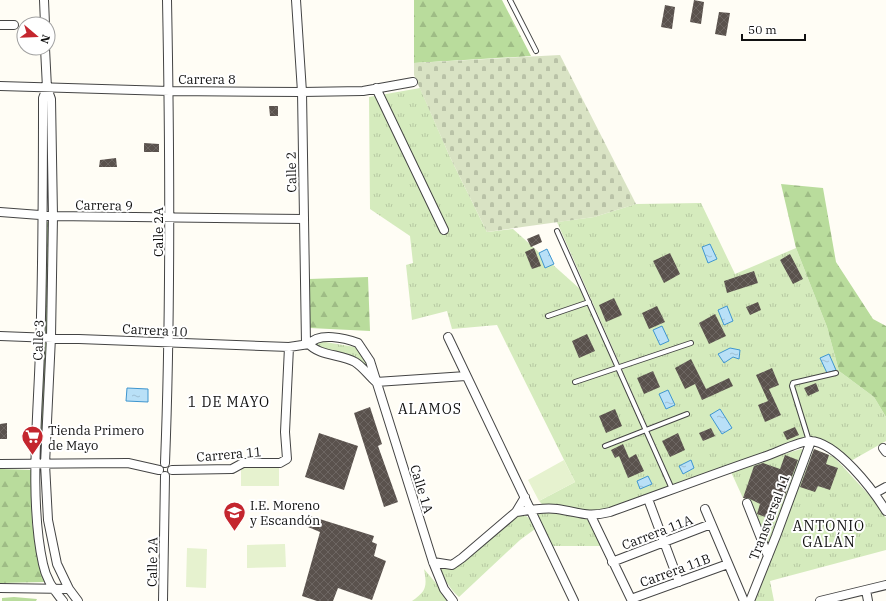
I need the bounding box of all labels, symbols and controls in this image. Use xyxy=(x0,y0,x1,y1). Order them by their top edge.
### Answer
north arrow xyxy=(16,16,56,56)
scale bar xyxy=(742,16,805,42)
text: 50 m xyxy=(748,22,777,37)
text: N xyxy=(37,33,53,46)
street label: Carrera 8 xyxy=(178,71,236,88)
street label: Calle 2 xyxy=(283,151,300,193)
street label: Carrera 9 xyxy=(75,196,133,215)
street label: Calle 2A xyxy=(150,207,167,257)
street label: Calle 3 xyxy=(29,319,48,361)
street label: Carrera 10 xyxy=(122,320,188,341)
district label: 1 DE MAYO xyxy=(188,393,270,411)
district label: ALAMOS xyxy=(398,400,462,418)
place label: Tienda Primero de Mayo xyxy=(48,422,144,454)
supermarket icon: Tienda Primero de Mayo xyxy=(20,424,46,457)
street label: Carrera 11 xyxy=(196,443,262,466)
street label: Calle 1A xyxy=(406,463,437,516)
street label: Transversal 11 xyxy=(745,472,794,563)
place label: I.E. Moreno y Escandón xyxy=(250,497,320,529)
school or university icon: I.E. Moreno y Escandón xyxy=(221,499,247,532)
street label: Carrera 11A xyxy=(619,511,695,554)
district label: ANTONIO GALÁN xyxy=(793,517,865,551)
street label: Calle 2A xyxy=(144,537,161,587)
street label: Carrera 11B xyxy=(637,550,713,591)

